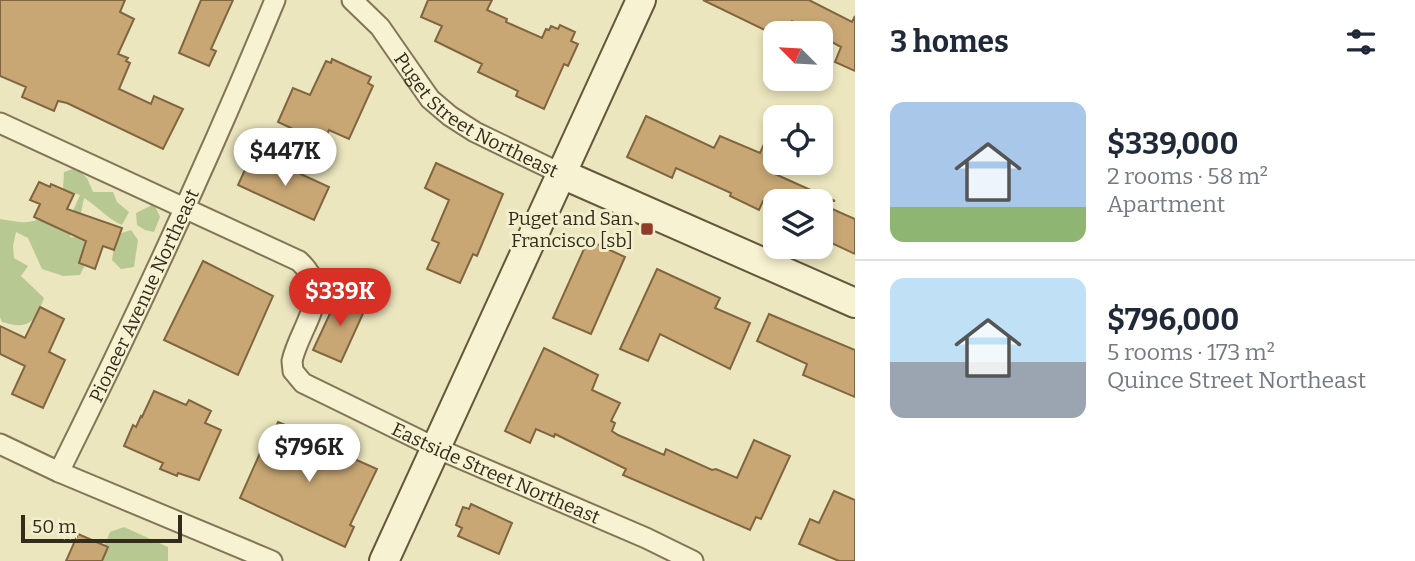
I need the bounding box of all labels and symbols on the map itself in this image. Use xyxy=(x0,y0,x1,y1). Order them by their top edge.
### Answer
north arrow xyxy=(763,21,833,91)
street label: Puget Street Northeast xyxy=(390,48,562,182)
pin: $447K xyxy=(236,128,334,188)
street label: Pioneer Avenue Northeast xyxy=(84,185,204,406)
place label: Puget and San Francisco [sb] xyxy=(508,207,633,252)
marker: Puget and San Francisco [sb] xyxy=(639,221,655,237)
pin: $339K xyxy=(291,268,389,328)
street label: Eastside Street Northeast xyxy=(388,417,604,529)
pin: $796K xyxy=(260,424,358,484)
scale bar xyxy=(21,512,182,544)

